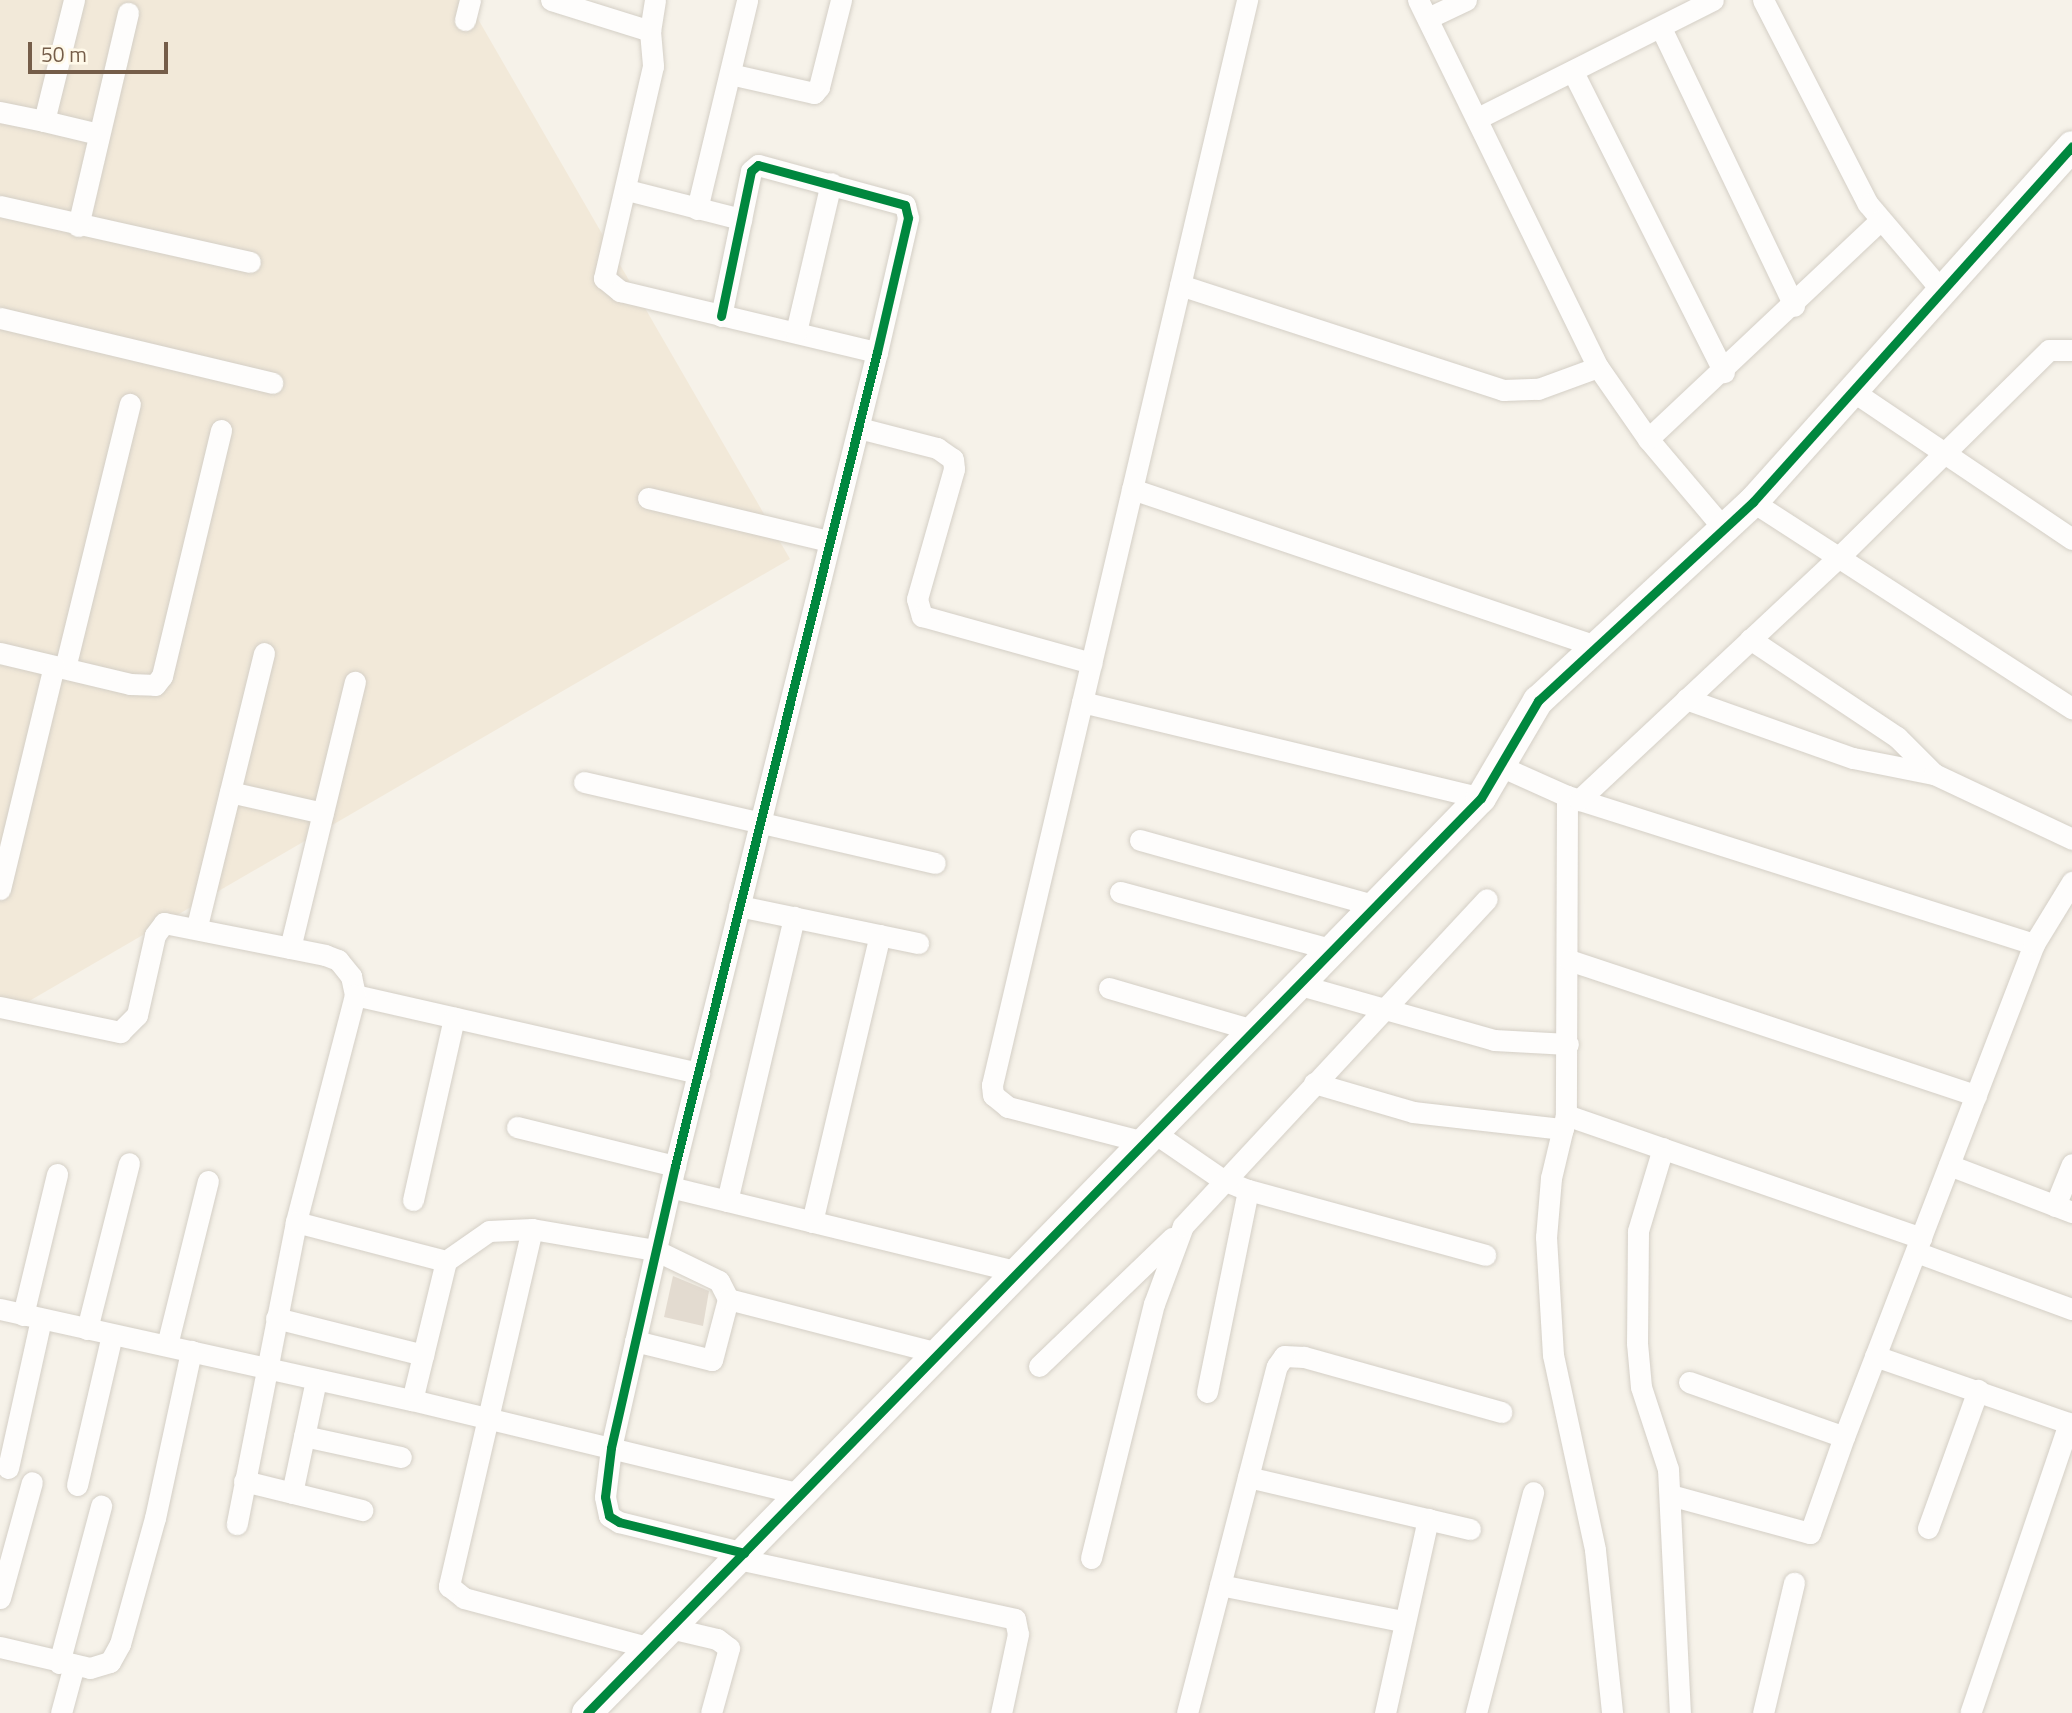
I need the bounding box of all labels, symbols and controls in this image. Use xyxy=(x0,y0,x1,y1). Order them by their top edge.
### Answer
scale bar xyxy=(32,28,172,72)
text: 50 m xyxy=(41,38,87,70)

